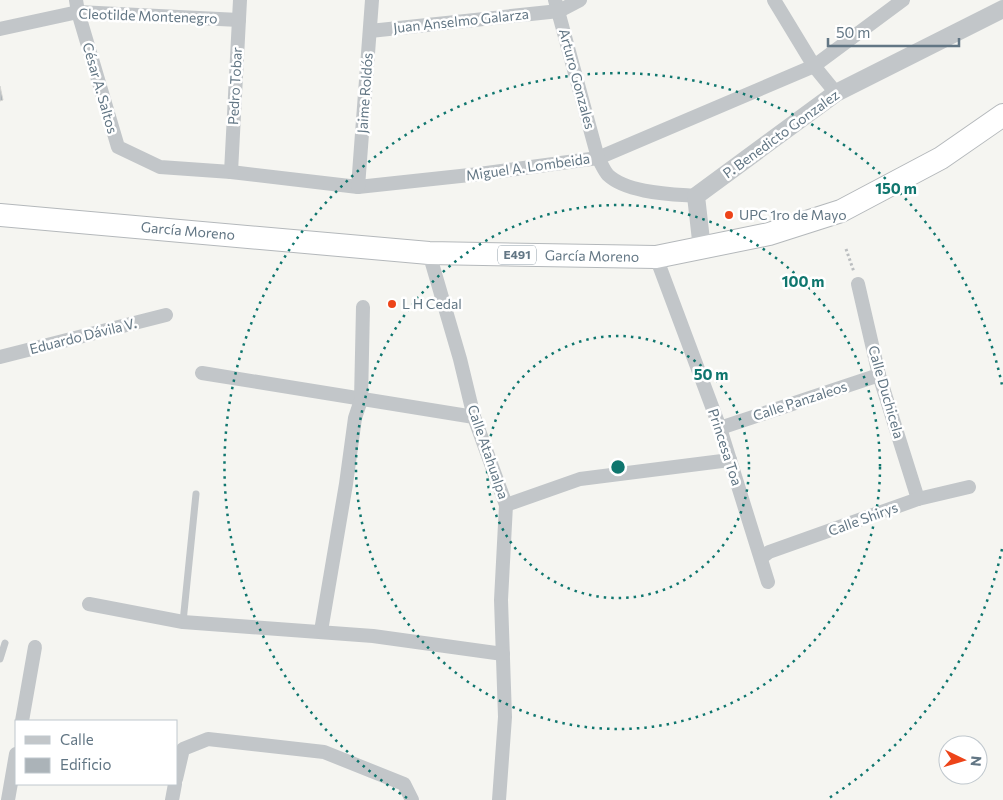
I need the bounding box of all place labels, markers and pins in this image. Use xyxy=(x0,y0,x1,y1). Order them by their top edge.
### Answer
place label: UPC 1ro de Mayo xyxy=(739,206,847,223)
marker: UPC 1ro de Mayo xyxy=(723,209,735,221)
place label: L H Cedal xyxy=(402,295,462,312)
marker: L H Cedal xyxy=(386,298,398,310)
centre of rings xyxy=(609,458,627,476)

